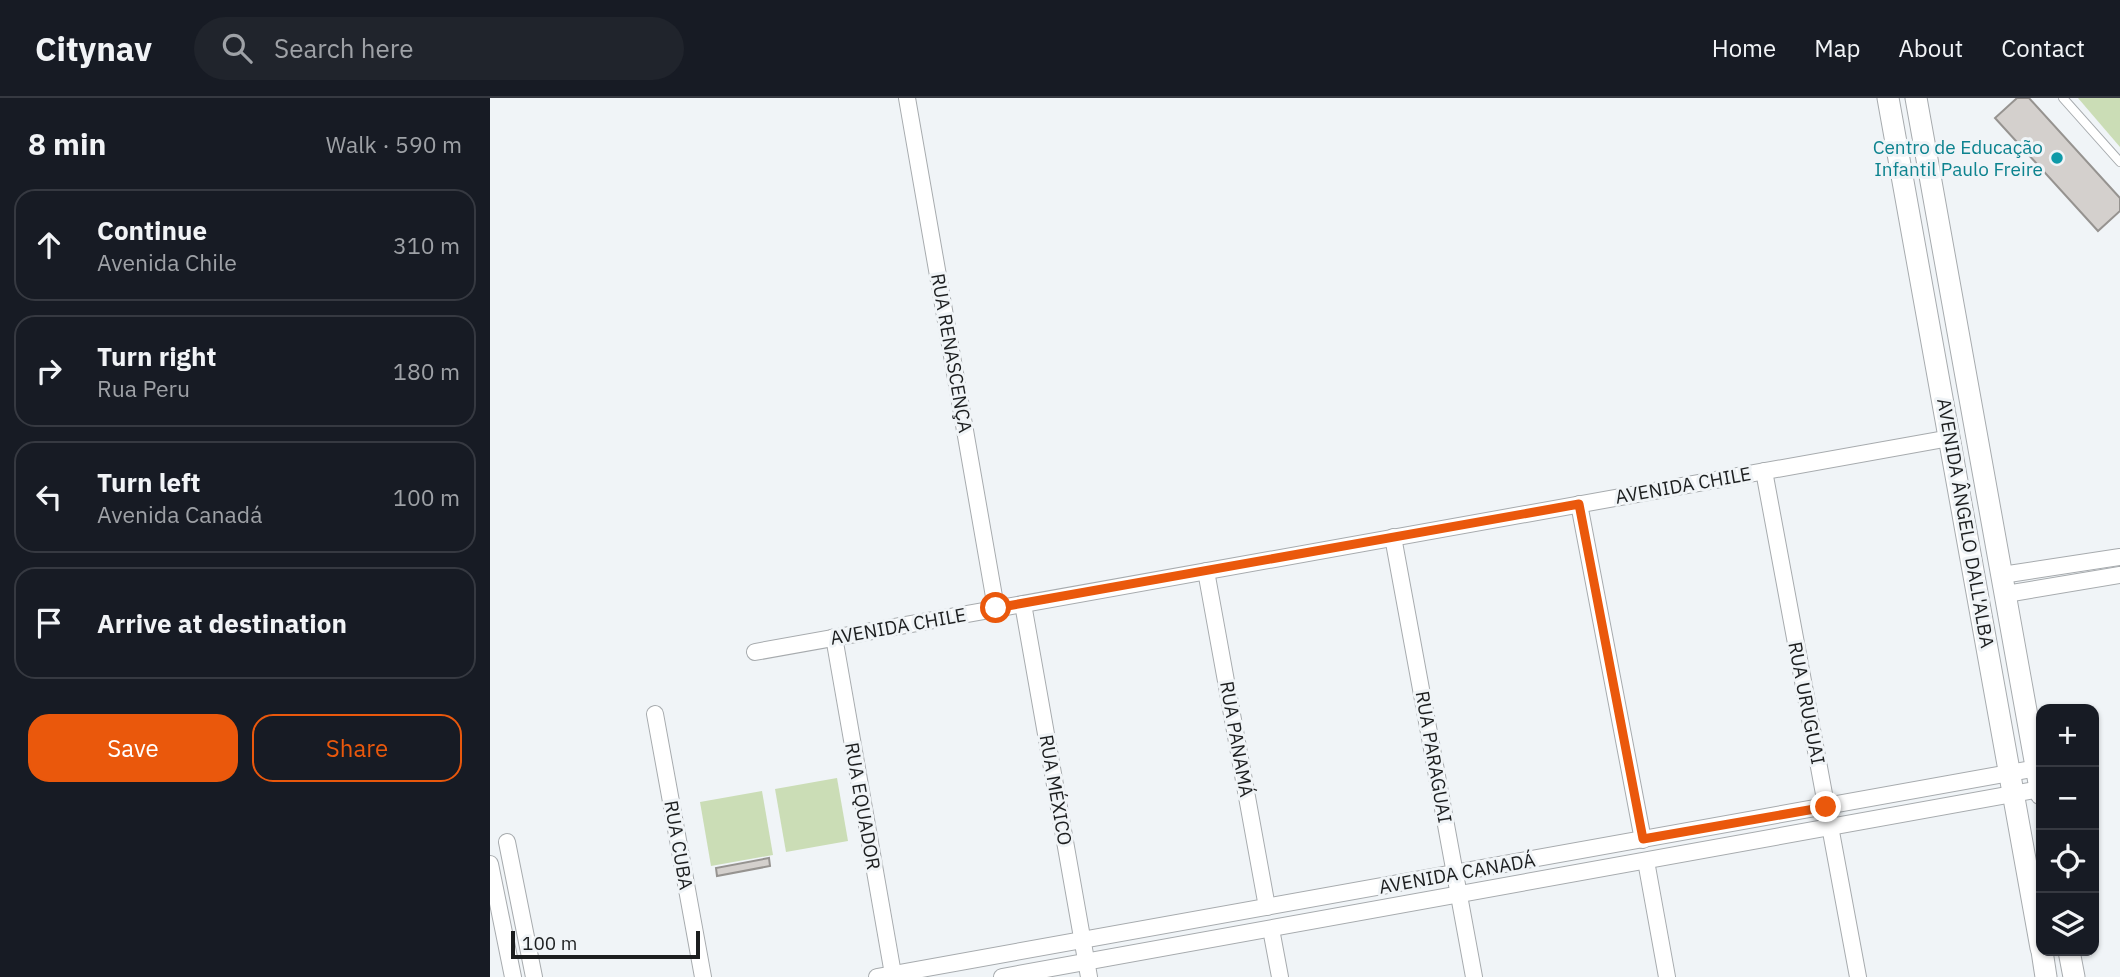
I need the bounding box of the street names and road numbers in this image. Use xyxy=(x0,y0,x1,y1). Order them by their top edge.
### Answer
street label: RUA RENASCENÇA xyxy=(926,271,978,435)
street label: AVENIDA ÂNGELO DALL'ALBA xyxy=(1932,396,2000,650)
street label: AVENIDA CHILE xyxy=(1613,461,1753,509)
street label: AVENIDA CHILE xyxy=(828,602,968,650)
street label: RUA URUGUAI xyxy=(1783,640,1831,766)
street label: RUA PANAMÁ xyxy=(1215,679,1259,799)
street label: RUA PARAGUAI xyxy=(1411,689,1457,825)
street label: RUA MÉXICO xyxy=(1034,733,1078,847)
street label: RUA EQUADOR xyxy=(840,740,886,872)
street label: RUA CUBA xyxy=(659,798,699,892)
street label: AVENIDA CANADÁ xyxy=(1377,847,1537,899)

